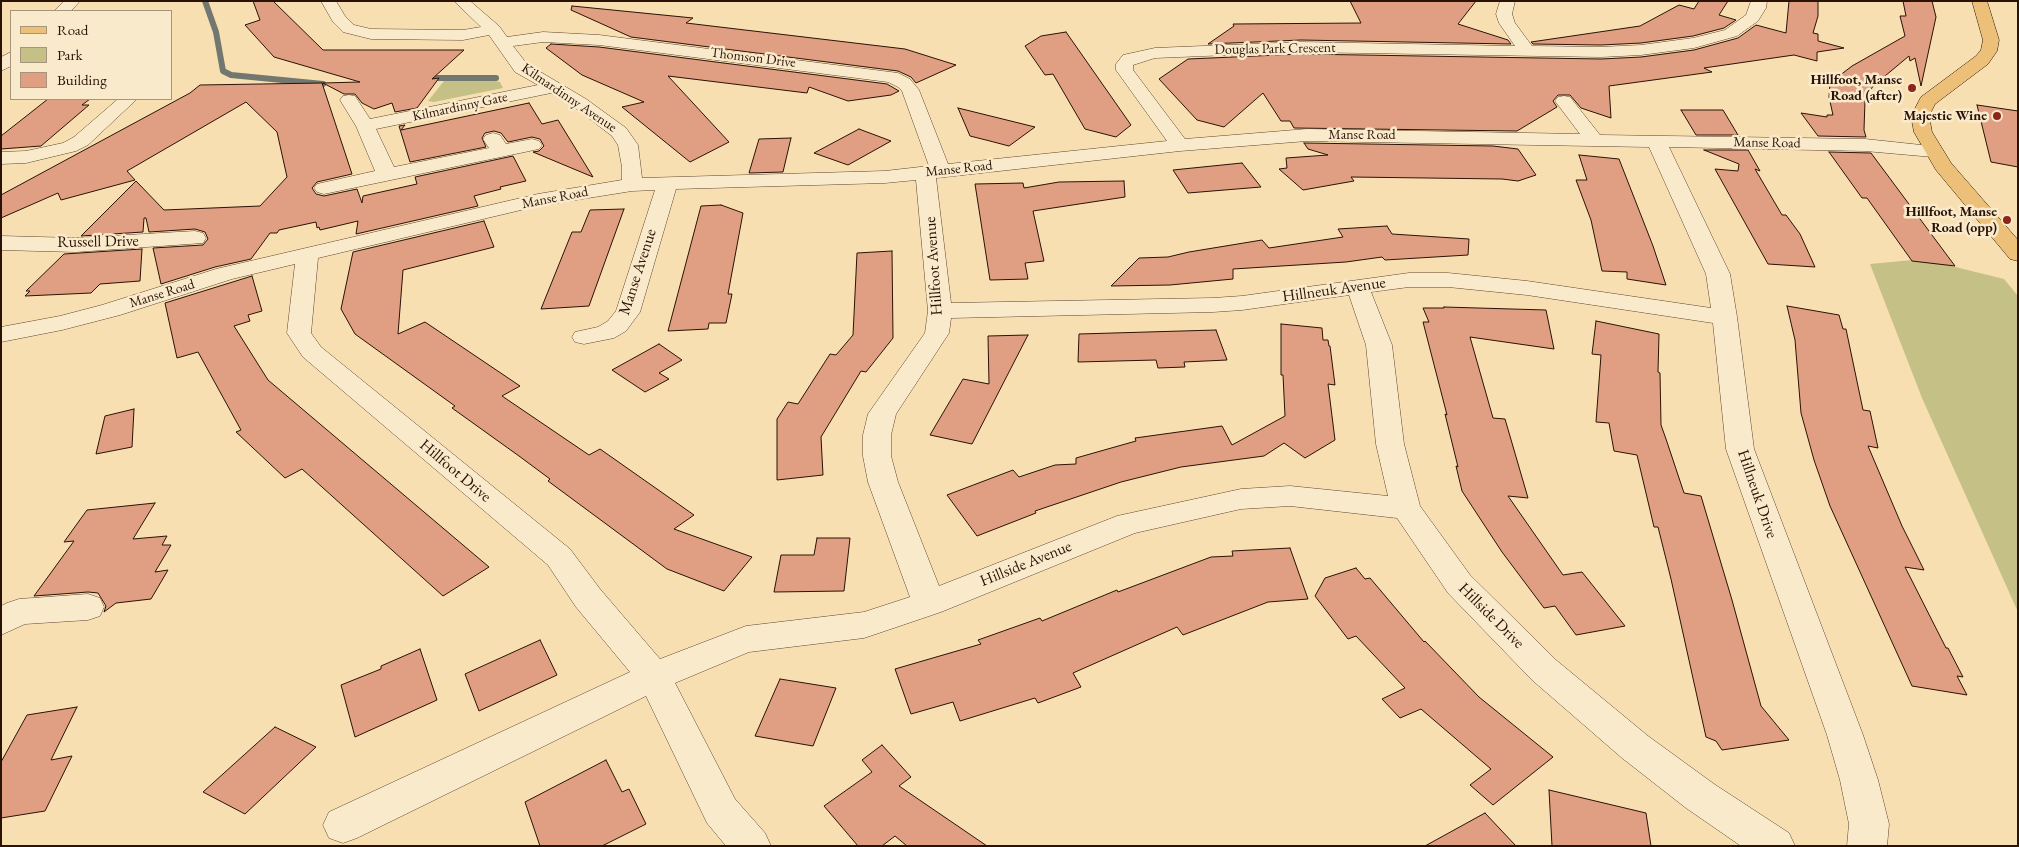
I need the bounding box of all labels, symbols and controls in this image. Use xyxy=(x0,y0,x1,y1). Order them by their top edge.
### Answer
legend xyxy=(10,10,172,100)
text: Road xyxy=(57,20,88,39)
street label: Douglas Park Crescent xyxy=(1214,40,1336,58)
street label: Thomson Drive xyxy=(709,44,797,72)
text: Park xyxy=(57,45,83,64)
street label: Kilmardinny Avenue xyxy=(518,60,620,136)
text: Building xyxy=(57,70,107,89)
place label: Hillfoot, Manse Road (after) xyxy=(1810,72,1902,104)
marker: Hillfoot, Manse Road (after) xyxy=(1906,82,1918,94)
street label: Kilmardinny Gate xyxy=(411,89,509,125)
place label: Majestic Wine xyxy=(1904,108,1987,124)
marker: Majestic Wine xyxy=(1991,110,2003,122)
street label: Manse Road xyxy=(1328,127,1396,143)
street label: Manse Road xyxy=(1733,134,1801,152)
street label: Manse Road xyxy=(925,157,993,181)
street label: Manse Road xyxy=(520,183,590,213)
place label: Hillfoot, Manse Road (opp) xyxy=(1905,204,1997,236)
marker: Hillfoot, Manse Road (opp) xyxy=(2001,214,2013,226)
street label: Hillfoot Avenue xyxy=(921,216,947,316)
street label: Manse Avenue xyxy=(615,226,661,318)
street label: Russell Drive xyxy=(57,232,139,252)
street label: Hillneuk Avenue xyxy=(1281,273,1387,307)
street label: Manse Road xyxy=(127,276,197,312)
street label: Hillfoot Drive xyxy=(415,436,495,506)
street label: Hillneuk Drive xyxy=(1733,447,1781,541)
street label: Hillside Avenue xyxy=(977,537,1075,591)
street label: Hillside Drive xyxy=(1454,579,1528,653)

